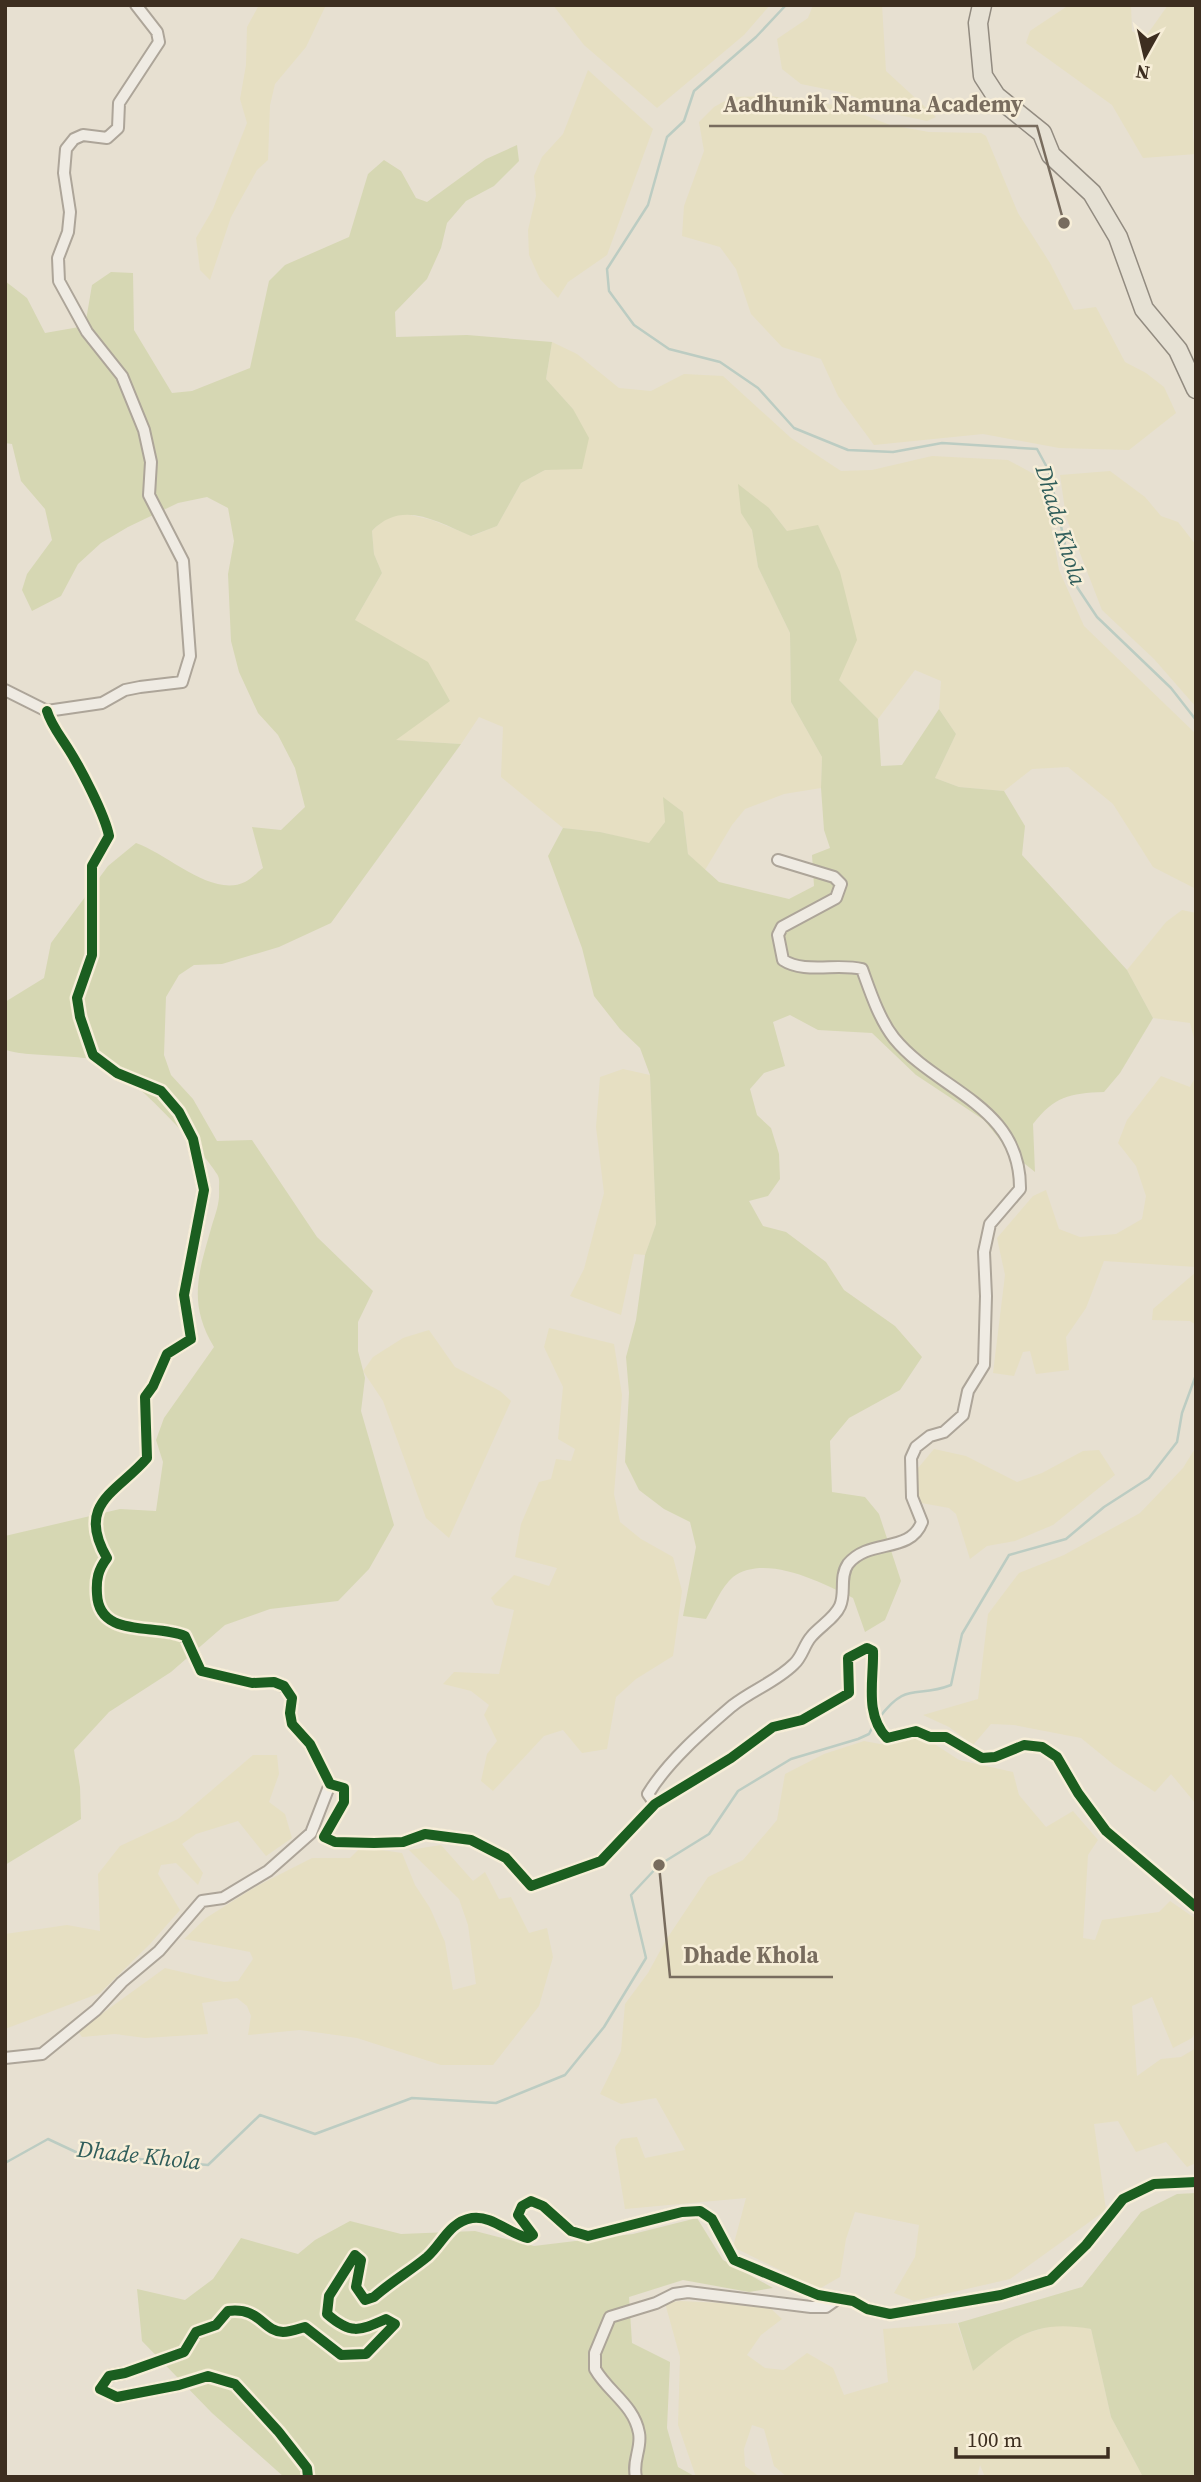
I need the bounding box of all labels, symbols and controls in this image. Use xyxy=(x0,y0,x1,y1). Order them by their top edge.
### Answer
north arrow xyxy=(1110,21,1180,91)
text: N xyxy=(1134,59,1151,87)
callout: Aadhunik Namuna Academy xyxy=(709,82,1037,126)
text: Aadhunik Namuna Academy xyxy=(723,88,1024,120)
water label: Dhade Khola xyxy=(1027,460,1094,589)
callout: Dhade Khola xyxy=(670,1933,833,1977)
text: Dhade Khola xyxy=(683,1939,819,1971)
water label: Dhade Khola xyxy=(75,2132,202,2177)
scale bar xyxy=(956,2416,1108,2460)
text: 100 m xyxy=(967,2425,1022,2454)

